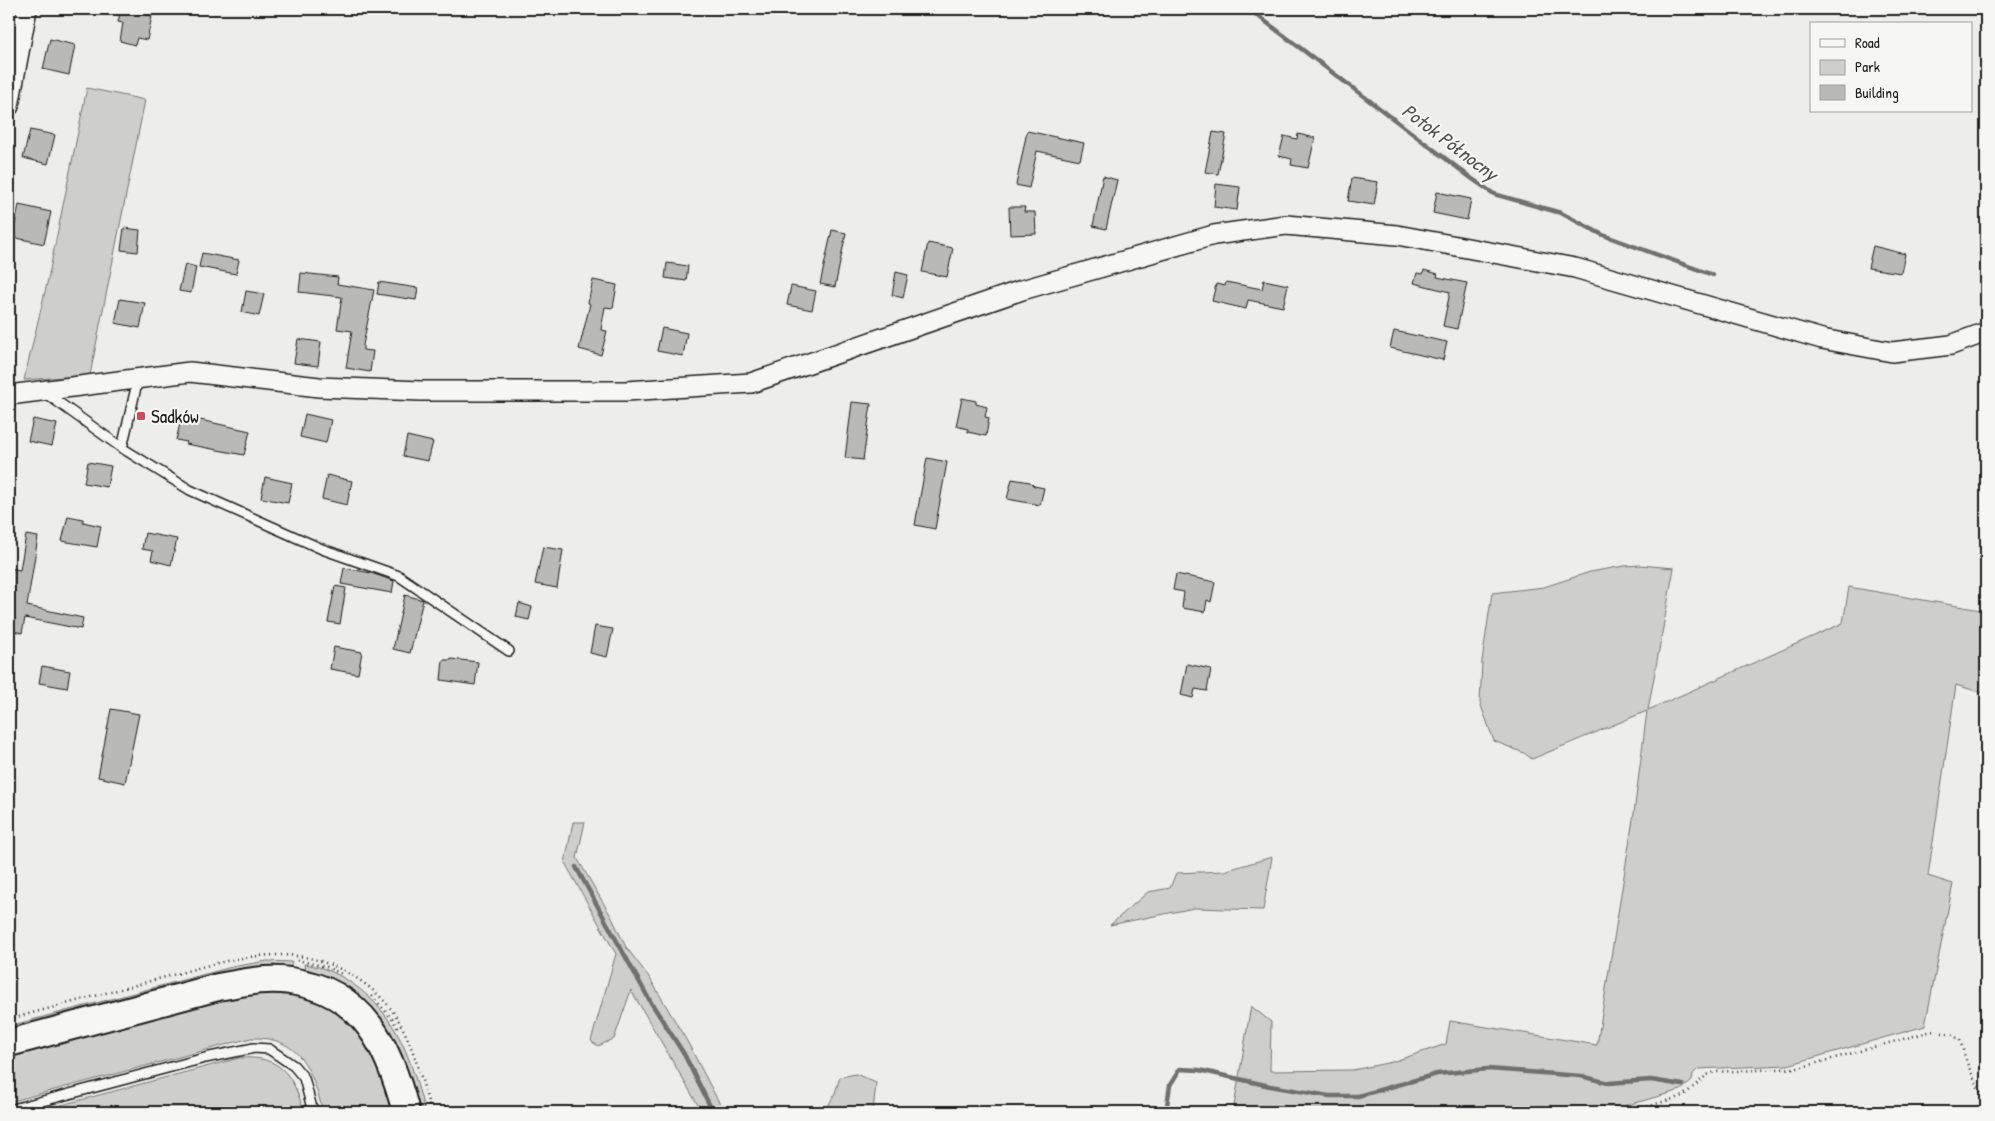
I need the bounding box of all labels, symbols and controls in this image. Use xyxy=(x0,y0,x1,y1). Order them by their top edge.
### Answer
legend xyxy=(1810,22,1972,112)
text: Road xyxy=(1855,32,1880,53)
text: Park xyxy=(1855,56,1880,77)
text: Building xyxy=(1855,82,1899,103)
water label: Potok Północny xyxy=(1396,97,1506,189)
place label: Sadków xyxy=(151,403,199,429)
marker: Sadków xyxy=(135,410,147,422)

